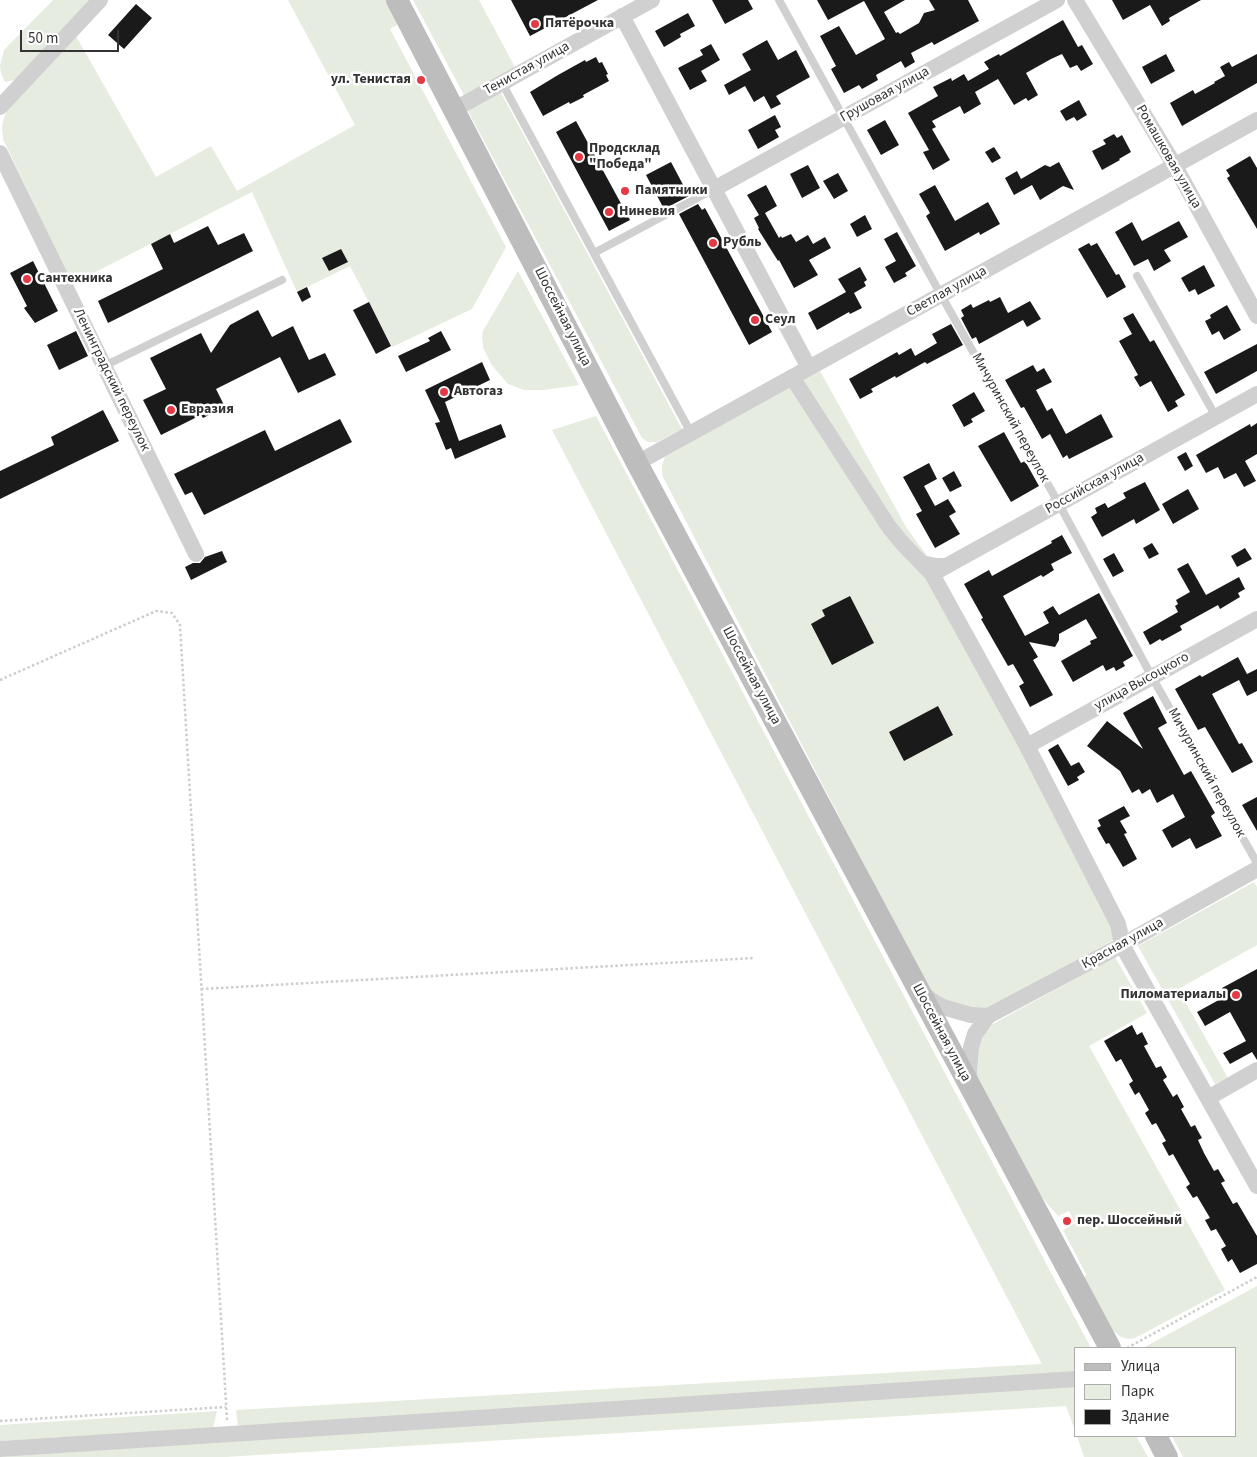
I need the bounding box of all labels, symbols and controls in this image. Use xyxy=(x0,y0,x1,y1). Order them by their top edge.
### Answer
place label: Пятёрочка xyxy=(545,16,614,32)
marker: Пятёрочка xyxy=(529,18,541,30)
scale bar xyxy=(22,20,121,52)
text: 50 m xyxy=(28,28,58,49)
street label: Тенистая улица xyxy=(481,39,573,99)
street label: Грушовая улица xyxy=(837,64,933,126)
place label: ул. Тенистая xyxy=(331,72,411,88)
marker: ул. Тенистая xyxy=(415,74,427,86)
street label: Ромашковая улица xyxy=(1132,102,1204,212)
place label: Продсклад "Победа" xyxy=(589,141,660,174)
marker: Продсклад "Победа" xyxy=(573,151,585,163)
place label: Памятники xyxy=(635,183,708,199)
marker: Памятники xyxy=(619,185,631,197)
place label: Ниневия xyxy=(619,204,675,220)
marker: Ниневия xyxy=(603,206,615,218)
place label: Рубль xyxy=(723,235,762,251)
marker: Рубль xyxy=(707,237,719,249)
street label: Светлая улица xyxy=(904,263,990,321)
street label: Шоссейная улица xyxy=(530,265,594,369)
place label: Сантехника xyxy=(37,271,113,287)
marker: Сантехника xyxy=(21,273,33,285)
street label: Ленинградский переулок xyxy=(69,306,153,454)
place label: Сеул xyxy=(765,312,795,328)
marker: Сеул xyxy=(749,314,761,326)
street label: Мичуринский переулок xyxy=(967,350,1053,486)
place label: Автогаз xyxy=(454,384,503,400)
marker: Автогаз xyxy=(438,386,450,398)
place label: Евразия xyxy=(181,402,234,418)
marker: Евразия xyxy=(165,404,177,416)
street label: Российская улица xyxy=(1043,450,1147,518)
street label: Шоссейная улица xyxy=(718,624,784,728)
street label: улица Высоцкого xyxy=(1092,649,1192,715)
street label: Мичуринский переулок xyxy=(1163,705,1249,841)
street label: Красная улица xyxy=(1079,915,1167,973)
street label: Шоссейная улица xyxy=(908,981,974,1085)
place label: Пиломатериалы xyxy=(1121,987,1226,1003)
marker: Пиломатериалы xyxy=(1230,989,1242,1001)
place label: пер. Шоссейный xyxy=(1077,1213,1182,1229)
marker: пер. Шоссейный xyxy=(1061,1215,1073,1227)
legend xyxy=(1074,1347,1237,1437)
text: Улица xyxy=(1121,1356,1160,1377)
text: Парк xyxy=(1121,1381,1154,1402)
text: Здание xyxy=(1121,1406,1169,1427)

